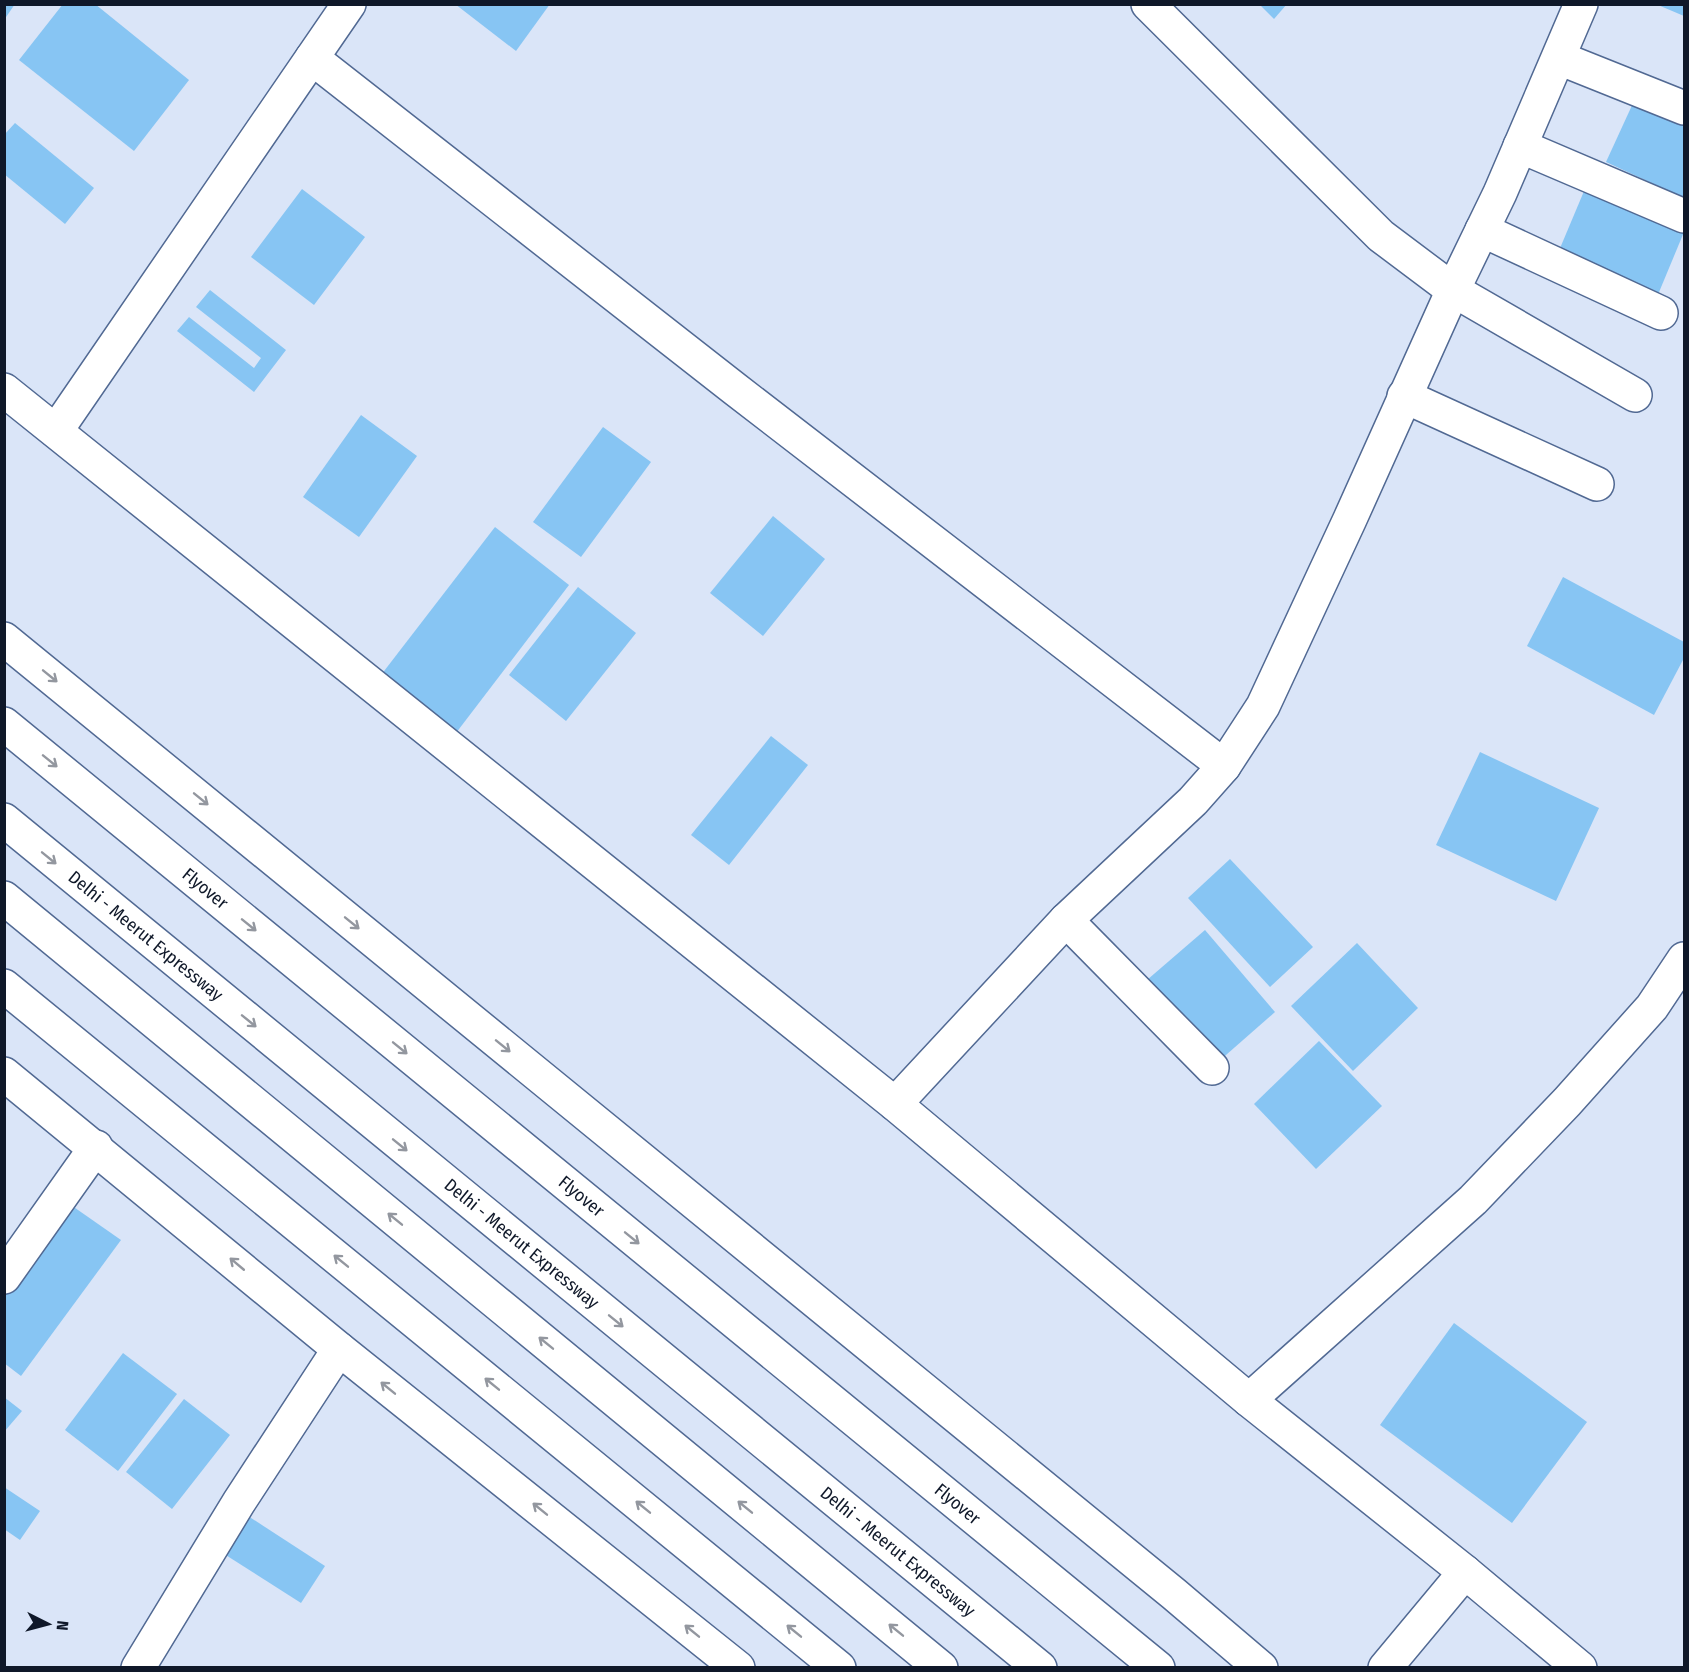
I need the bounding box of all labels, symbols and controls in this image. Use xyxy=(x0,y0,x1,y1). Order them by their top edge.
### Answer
one-way arrow xyxy=(42,669,57,683)
one-way arrow xyxy=(42,755,58,768)
one-way arrow xyxy=(193,793,209,806)
one-way arrow xyxy=(41,851,57,864)
street label: Flyover xyxy=(178,863,233,914)
street label: Delhi - Meerut Expressway xyxy=(64,866,227,1006)
one-way arrow xyxy=(344,916,360,929)
one-way arrow xyxy=(241,918,257,931)
one-way arrow xyxy=(241,1014,256,1028)
one-way arrow xyxy=(495,1040,511,1053)
one-way arrow xyxy=(392,1042,408,1055)
one-way arrow xyxy=(392,1138,408,1151)
street label: Flyover xyxy=(554,1171,609,1222)
street label: Delhi - Meerut Expressway xyxy=(440,1174,604,1314)
one-way arrow xyxy=(388,1212,403,1226)
one-way arrow xyxy=(624,1232,640,1245)
one-way arrow xyxy=(333,1254,349,1267)
one-way arrow xyxy=(230,1257,245,1271)
one-way arrow xyxy=(608,1314,623,1328)
one-way arrow xyxy=(538,1336,554,1349)
one-way arrow xyxy=(485,1377,500,1391)
one-way arrow xyxy=(380,1381,396,1394)
street label: Flyover xyxy=(930,1479,986,1530)
street label: Delhi - Meerut Expressway xyxy=(816,1482,980,1621)
one-way arrow xyxy=(737,1500,753,1513)
one-way arrow xyxy=(635,1501,651,1514)
one-way arrow xyxy=(532,1503,548,1516)
north arrow xyxy=(18,1594,78,1654)
text: N xyxy=(52,1620,72,1631)
one-way arrow xyxy=(786,1624,802,1637)
one-way arrow xyxy=(888,1624,904,1637)
one-way arrow xyxy=(685,1625,701,1638)

